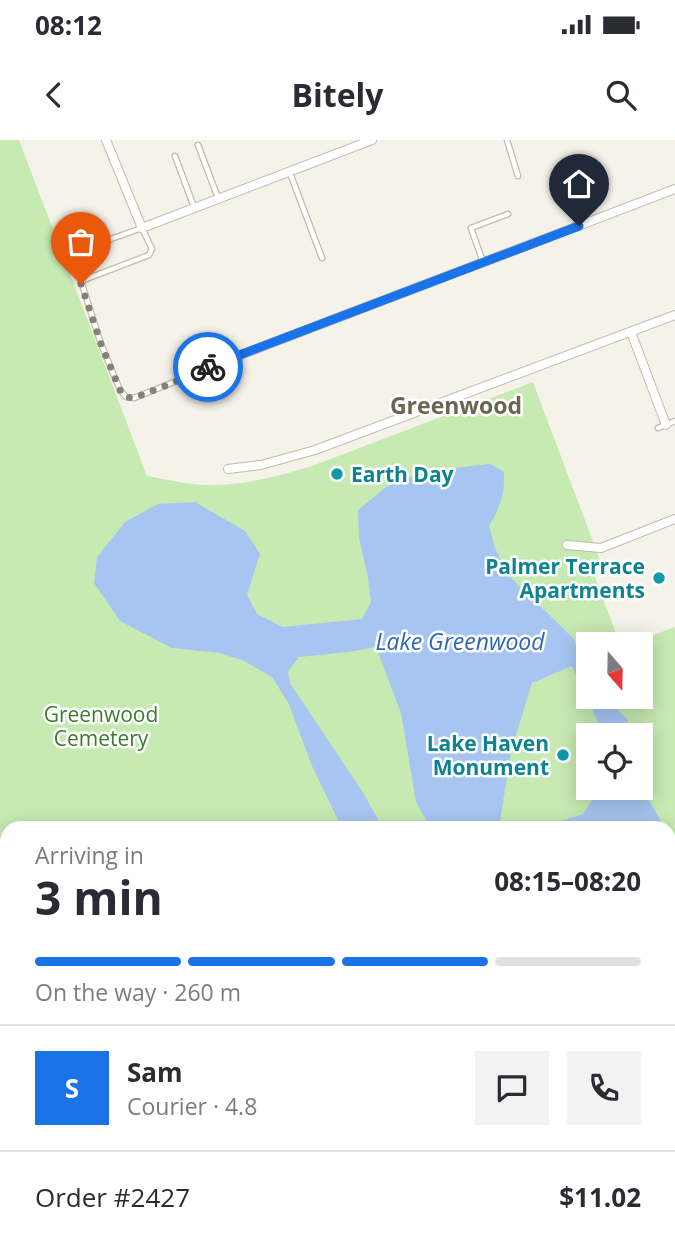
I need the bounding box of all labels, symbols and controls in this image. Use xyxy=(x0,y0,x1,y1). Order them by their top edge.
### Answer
text: 08:12 xyxy=(35,7,102,43)
text: Bitely xyxy=(291,73,384,116)
icon: back xyxy=(35,76,73,114)
icon: search xyxy=(602,76,640,114)
pin xyxy=(549,154,609,226)
icon: home xyxy=(560,165,598,203)
pin xyxy=(51,212,111,284)
icon: bag xyxy=(62,223,100,261)
courier xyxy=(173,332,243,402)
icon: bike xyxy=(189,348,227,386)
district label: Greenwood xyxy=(390,389,522,421)
place label: Earth Day xyxy=(351,460,454,488)
marker: Earth Day xyxy=(329,466,345,482)
place label: Palmer Terrace Apartments xyxy=(485,552,645,604)
marker: Palmer Terrace Apartments xyxy=(651,570,667,586)
water label: Lake Greenwood xyxy=(375,625,545,657)
north arrow xyxy=(576,632,653,709)
map controls xyxy=(576,632,653,800)
park label: Greenwood Cemetery xyxy=(44,700,158,752)
button: locate xyxy=(576,723,653,800)
place label: Lake Haven Monument xyxy=(427,729,549,781)
marker: Lake Haven Monument xyxy=(555,747,571,763)
text: Arriving in xyxy=(35,839,144,871)
text: 08:15–08:20 xyxy=(494,863,641,899)
text: 3 min xyxy=(35,866,163,928)
text: On the way · 260 m xyxy=(35,976,241,1008)
button: chat xyxy=(475,1051,549,1125)
button: phone xyxy=(567,1051,641,1125)
text: Sam xyxy=(127,1054,183,1090)
text: S xyxy=(65,1070,79,1106)
text: Courier · 4.8 xyxy=(127,1090,257,1122)
text: Order #2427 xyxy=(35,1179,190,1215)
text: $11.02 xyxy=(559,1179,641,1215)

